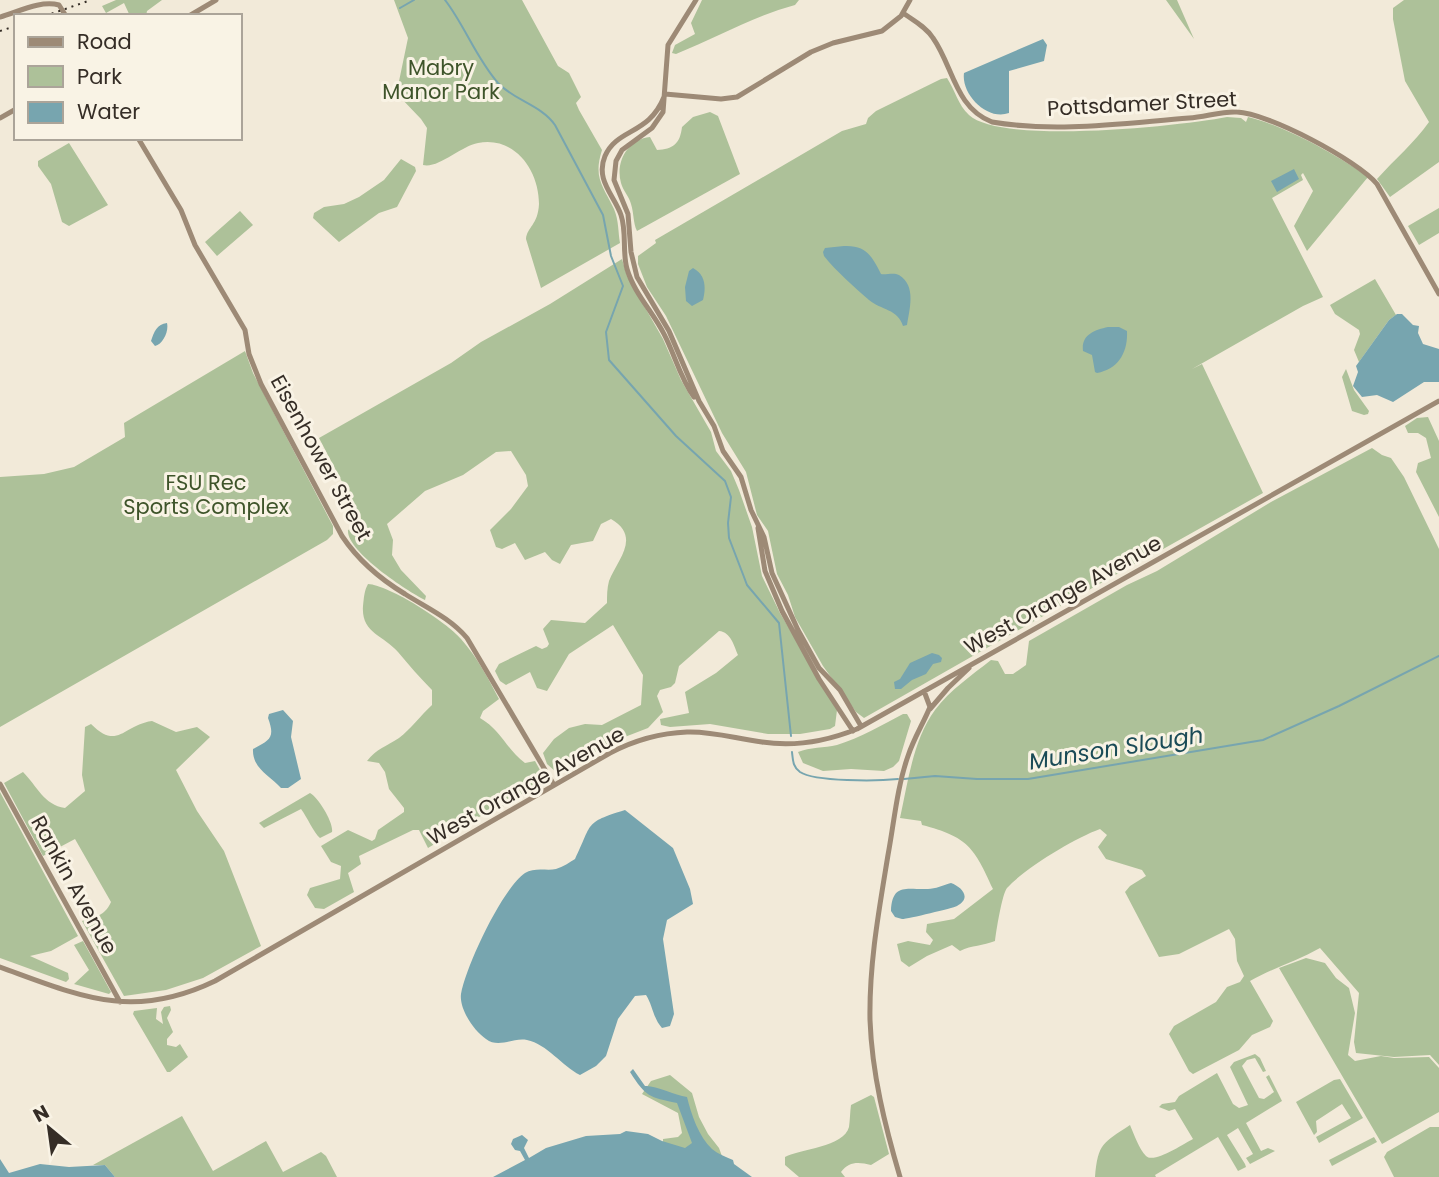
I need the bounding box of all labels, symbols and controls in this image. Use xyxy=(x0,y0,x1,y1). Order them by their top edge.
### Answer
legend xyxy=(14,14,242,140)
text: Road xyxy=(77,27,132,56)
park label: Mabry Manor Park xyxy=(382,53,500,106)
text: Park xyxy=(77,62,122,91)
street label: Pottsdamer Street xyxy=(1046,84,1238,123)
text: Water xyxy=(77,97,140,126)
street label: Eisenhower Street xyxy=(264,370,379,546)
park label: FSU Rec Sports Complex xyxy=(123,468,289,521)
street label: West Orange Avenue xyxy=(959,528,1167,661)
water label: Munson Slough xyxy=(1026,718,1206,778)
street label: West Orange Avenue xyxy=(422,719,630,852)
street label: Rankin Avenue xyxy=(24,810,125,959)
north arrow xyxy=(14,1093,84,1163)
text: N xyxy=(28,1098,54,1129)

